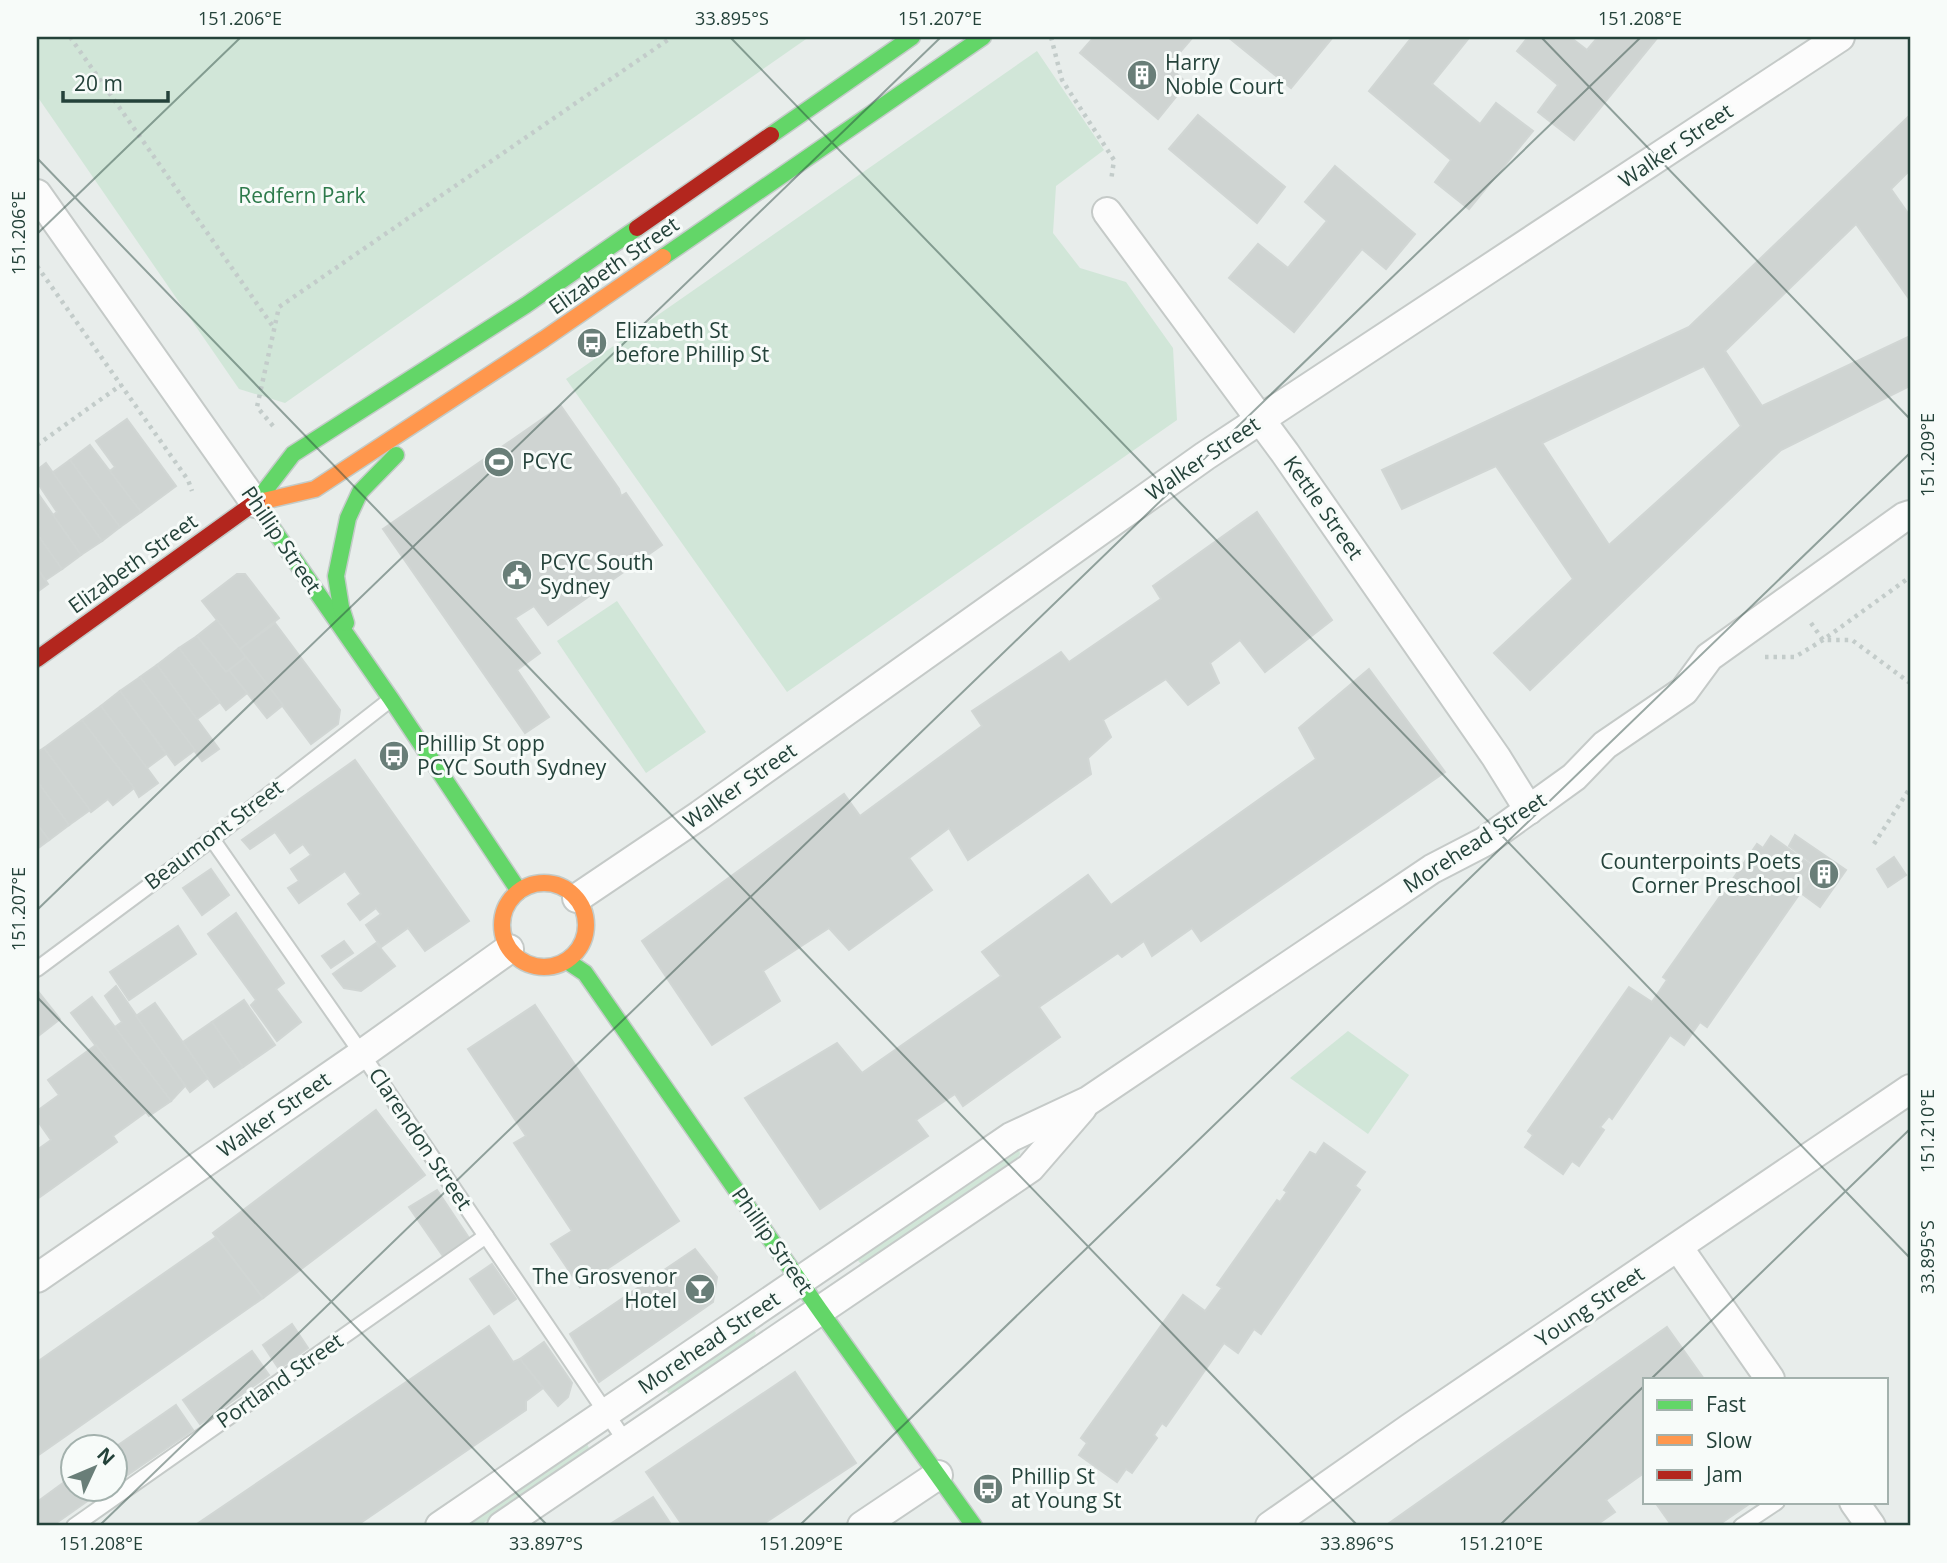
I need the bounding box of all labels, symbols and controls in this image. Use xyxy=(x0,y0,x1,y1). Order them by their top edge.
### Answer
text: 151.206°E xyxy=(198,6,282,30)
text: 33.895°S xyxy=(695,6,769,30)
text: 151.207°E xyxy=(898,6,982,30)
text: 151.208°E xyxy=(1598,6,1682,30)
place label: Harry Noble Court xyxy=(1165,48,1284,100)
building icon: Harry Noble Court xyxy=(1125,58,1159,92)
scale bar xyxy=(63,60,168,104)
text: 20 m xyxy=(74,69,123,97)
street label: Walker Street xyxy=(1613,97,1738,194)
park label: Redfern Park xyxy=(238,181,366,209)
text: 151.206°E xyxy=(6,191,30,275)
street label: Elizabeth Street xyxy=(543,210,684,321)
place label: Elizabeth St before Phillip St xyxy=(615,316,769,368)
bus stop icon: Elizabeth St before Phillip St xyxy=(575,326,609,360)
street label: Walker Street xyxy=(1140,410,1265,507)
text: 151.209°E xyxy=(1915,413,1939,497)
sports icon: PCYC xyxy=(482,445,516,479)
place label: PCYC xyxy=(522,447,573,475)
street label: Kettle Street xyxy=(1278,450,1370,565)
street label: Phillip Street xyxy=(236,480,328,599)
street label: Elizabeth Street xyxy=(62,507,202,619)
place label: PCYC South Sydney xyxy=(540,548,654,600)
public building icon: PCYC South Sydney xyxy=(500,558,534,592)
place label: Phillip St opp PCYC South Sydney xyxy=(417,729,607,781)
street label: Walker Street xyxy=(677,736,801,834)
bus stop icon: Phillip St opp PCYC South Sydney xyxy=(377,739,411,773)
street label: Beaumont Street xyxy=(139,773,288,895)
street label: Morehead Street xyxy=(1398,785,1551,899)
place label: Counterpoints Poets Corner Preschool xyxy=(1600,847,1801,899)
building icon: Counterpoints Poets Corner Preschool xyxy=(1807,857,1841,891)
text: 151.207°E xyxy=(6,867,30,951)
street label: Clarendon Street xyxy=(363,1062,479,1215)
street label: Walker Street xyxy=(211,1065,335,1163)
text: 151.210°E xyxy=(1915,1089,1939,1173)
street label: Phillip Street xyxy=(726,1182,820,1299)
text: 33.895°S xyxy=(1915,1220,1939,1294)
street label: Young Street xyxy=(1530,1259,1649,1353)
place label: The Grosvenor Hotel xyxy=(532,1262,677,1314)
bar icon: The Grosvenor Hotel xyxy=(683,1272,717,1306)
street label: Morehead Street xyxy=(632,1284,785,1400)
street label: Portland Street xyxy=(211,1326,348,1434)
legend xyxy=(1643,1378,1888,1504)
text: Fast xyxy=(1706,1390,1746,1418)
text: Slow xyxy=(1706,1426,1752,1454)
north arrow xyxy=(60,1434,130,1504)
text: N xyxy=(92,1442,121,1471)
text: Jam xyxy=(1704,1460,1743,1488)
place label: Phillip St at Young St xyxy=(1011,1462,1122,1514)
bus stop icon: Phillip St at Young St xyxy=(971,1472,1005,1506)
text: 151.208°E xyxy=(59,1531,143,1555)
text: 33.897°S xyxy=(509,1531,583,1555)
text: 151.209°E xyxy=(759,1531,843,1555)
text: 33.896°S xyxy=(1320,1531,1394,1555)
text: 151.210°E xyxy=(1459,1531,1543,1555)

